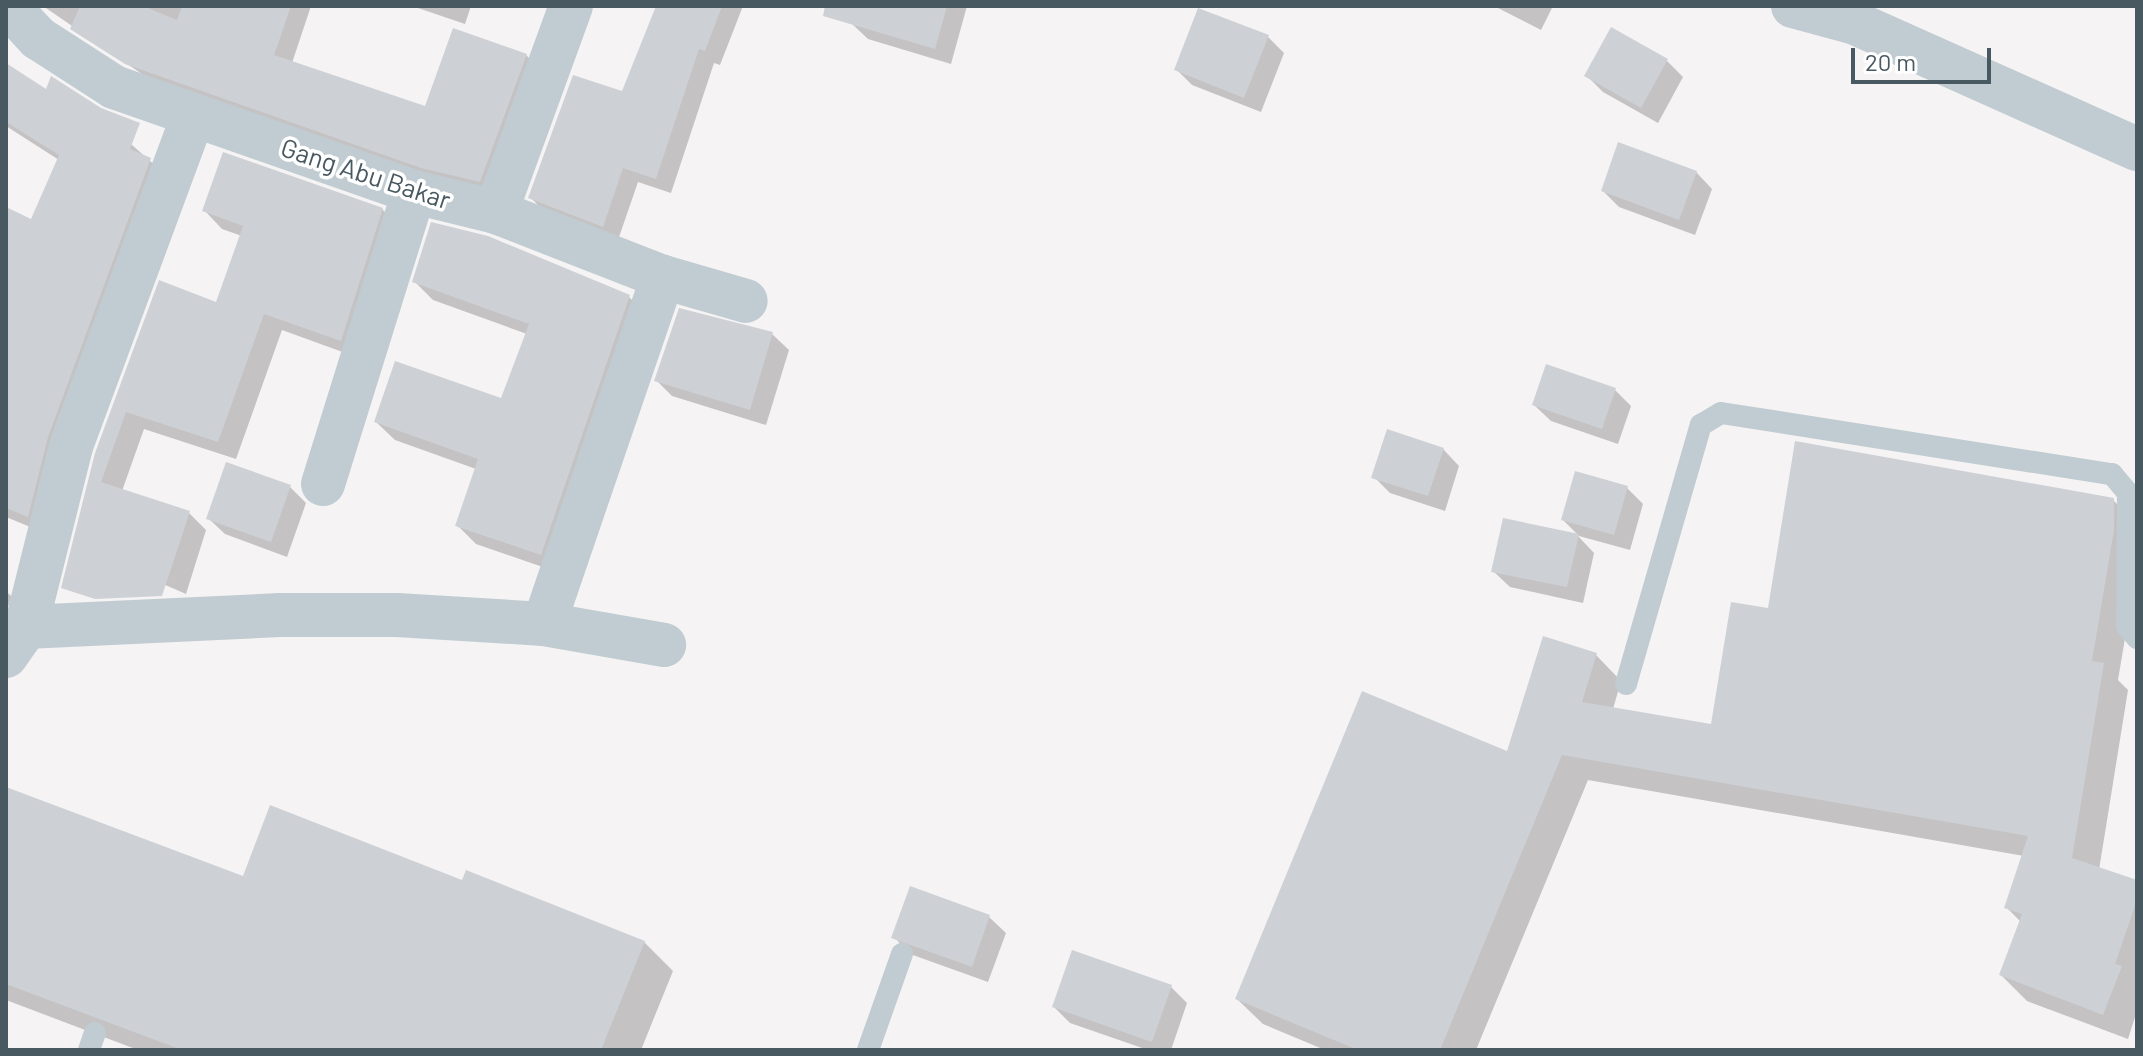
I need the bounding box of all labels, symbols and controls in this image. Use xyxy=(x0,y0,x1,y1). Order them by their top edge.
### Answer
scale bar xyxy=(1855,32,1995,82)
text: 20 m xyxy=(1865,47,1916,76)
street label: Gang Abu Bakar xyxy=(277,131,455,215)

